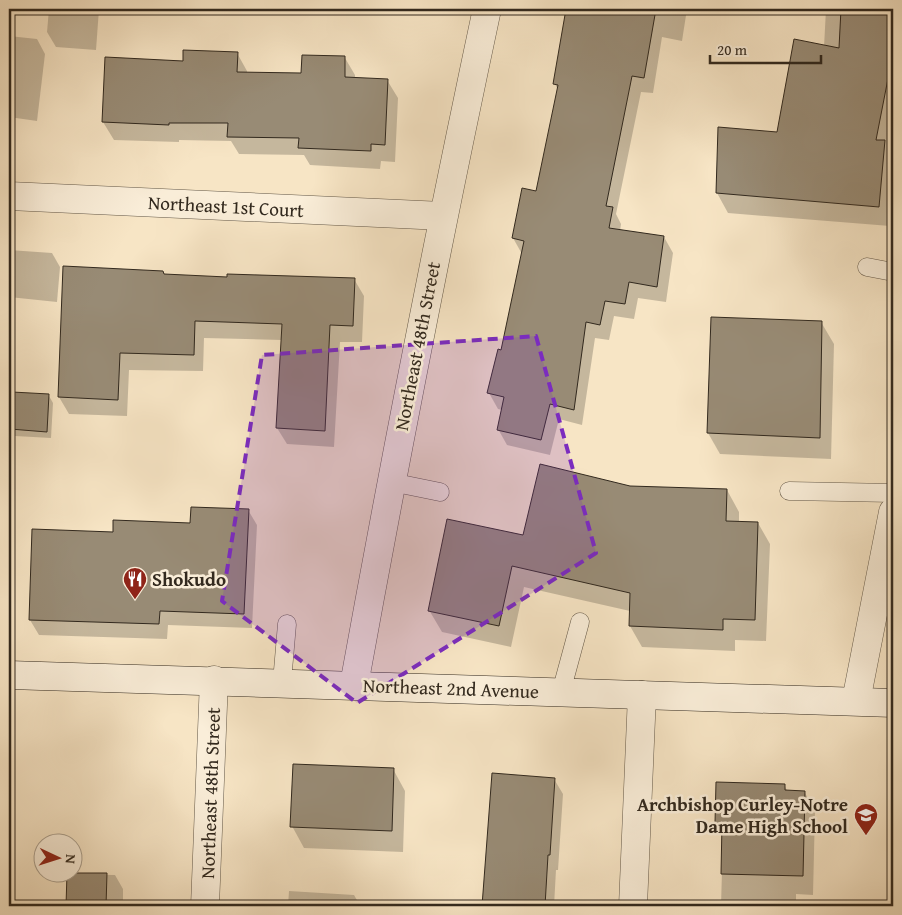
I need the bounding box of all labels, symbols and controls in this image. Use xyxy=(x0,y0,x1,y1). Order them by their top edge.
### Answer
scale bar xyxy=(710,32,821,64)
text: 20 m xyxy=(717,39,748,60)
street label: Northeast 1st Court xyxy=(147,188,305,224)
street label: Northeast 48th Street xyxy=(387,259,447,433)
place label: Shokudo xyxy=(152,565,226,593)
restaurant icon: Shokudo xyxy=(122,566,148,600)
street label: Northeast 2nd Avenue xyxy=(362,671,540,705)
street label: Northeast 48th Street xyxy=(193,706,227,879)
place label: Archbishop Curley-Notre Dame High School xyxy=(637,790,848,840)
school or university icon: Archbishop Curley-Notre Dame High School xyxy=(853,802,879,836)
north arrow xyxy=(32,832,82,882)
text: N xyxy=(61,854,81,865)

